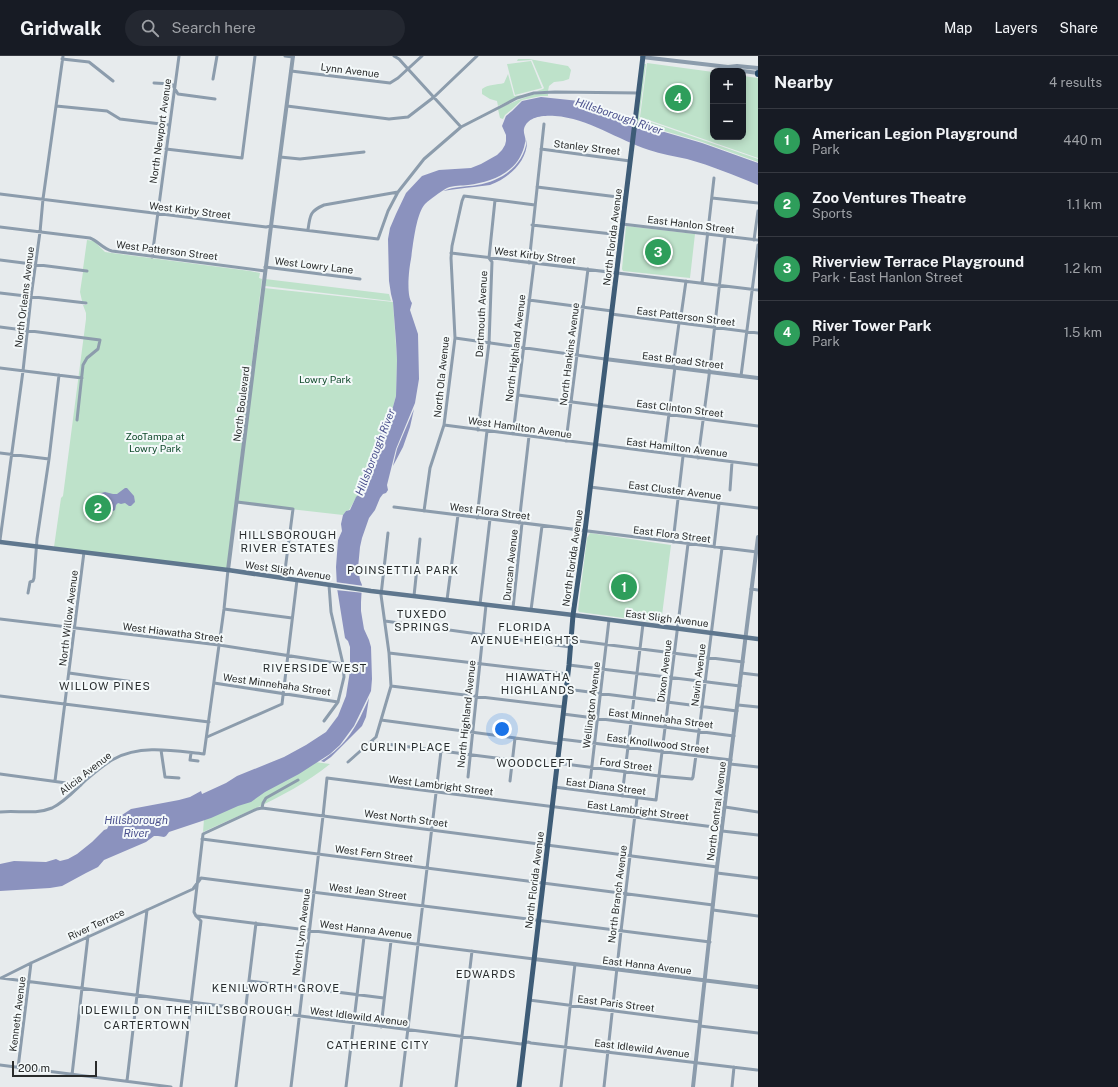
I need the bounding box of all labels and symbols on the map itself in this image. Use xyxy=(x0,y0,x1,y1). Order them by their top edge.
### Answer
street label: Lynn Avenue xyxy=(320,60,380,80)
street label: North Newport Avenue xyxy=(147,77,173,184)
pin: 4 xyxy=(665,83,691,113)
water label: Hillsborough River xyxy=(574,95,665,137)
street label: Stanley Street xyxy=(553,137,621,157)
street label: North Florida Avenue xyxy=(600,187,624,286)
street label: West Kirby Street xyxy=(149,199,232,221)
street label: East Hanlon Street xyxy=(647,213,735,235)
pin: 3 xyxy=(645,237,671,267)
street label: West Patterson Street xyxy=(115,238,219,262)
street label: West Kirby Street xyxy=(494,244,577,266)
street label: North Orleans Avenue xyxy=(12,246,36,348)
street label: West Lowry Lane xyxy=(274,254,354,276)
street label: Dartmouth Avenue xyxy=(473,270,489,358)
street label: North Highland Avenue xyxy=(502,293,528,402)
street label: North Hankins Avenue xyxy=(557,302,581,406)
street label: East Patterson Street xyxy=(636,304,736,328)
street label: North Ola Avenue xyxy=(431,336,451,418)
street label: East Broad Street xyxy=(641,349,725,371)
street label: North Boulevard xyxy=(230,366,252,442)
park label: Lowry Park xyxy=(299,373,351,385)
street label: East Clinton Street xyxy=(636,397,724,419)
water label: Hillsborough River xyxy=(353,406,397,497)
street label: West Hamilton Avenue xyxy=(467,414,573,440)
park label: ZooTampa at Lowry Park xyxy=(125,430,185,454)
street label: East Hamilton Avenue xyxy=(626,435,729,459)
street label: East Cluster Avenue xyxy=(628,478,722,502)
pin: 2 xyxy=(85,493,111,523)
street label: West Flora Street xyxy=(449,500,531,522)
street label: North Florida Avenue xyxy=(559,508,585,607)
street label: East Flora Street xyxy=(632,523,712,545)
street label: Duncan Avenue xyxy=(500,528,520,601)
district label: HILLSBOROUGH RIVER ESTATES xyxy=(239,529,337,554)
street label: West Sligh Avenue xyxy=(244,558,332,582)
district label: POINSETTIA PARK xyxy=(347,564,459,576)
street label: North Willow Avenue xyxy=(56,569,80,667)
pin: 1 xyxy=(611,572,637,602)
street label: East Sligh Avenue xyxy=(625,607,710,629)
district label: TUXEDO SPRINGS xyxy=(394,608,450,633)
street label: West Hiawatha Street xyxy=(122,620,224,644)
district label: FLORIDA AVENUE HEIGHTS xyxy=(470,621,580,646)
street label: Dixon Avenue xyxy=(654,639,674,703)
street label: Navin Avenue xyxy=(688,643,708,707)
street label: North Highland Avenue xyxy=(454,659,478,768)
street label: Wellington Avenue xyxy=(580,661,602,749)
district label: RIVERSIDE WEST xyxy=(263,662,367,674)
street label: West Minnehaha Street xyxy=(222,670,332,698)
district label: HIAWATHA HIGHLANDS xyxy=(501,671,575,696)
district label: WILLOW PINES xyxy=(59,680,151,692)
street label: East Minnehaha Street xyxy=(608,706,714,730)
your location xyxy=(492,719,512,739)
street label: East Knollwood Street xyxy=(606,731,710,755)
district label: CURLIN PLACE xyxy=(361,741,451,753)
street label: Alicia Avenue xyxy=(57,749,114,797)
street label: Ford Street xyxy=(599,755,653,773)
district label: WOODCLEFT xyxy=(496,757,574,769)
street label: North Central Avenue xyxy=(704,760,728,861)
street label: West Lambright Street xyxy=(388,773,494,797)
street label: East Diana Street xyxy=(565,775,647,797)
street label: East Lambright Street xyxy=(586,798,690,822)
street label: West North Street xyxy=(363,807,449,829)
water label: Hillsborough River xyxy=(104,814,168,839)
street label: North Florida Avenue xyxy=(522,830,546,929)
street label: West Fern Street xyxy=(334,842,414,864)
street label: North Branch Avenue xyxy=(605,844,629,944)
street label: West Jean Street xyxy=(328,880,408,902)
street label: North Lynn Avenue xyxy=(290,887,312,976)
street label: River Terrace xyxy=(66,905,127,942)
street label: West Hanna Avenue xyxy=(319,917,413,941)
street label: East Hanna Avenue xyxy=(602,954,693,976)
district label: EDWARDS xyxy=(456,968,516,980)
street label: Kenneth Avenue xyxy=(6,975,28,1052)
district label: KENILWORTH GROVE xyxy=(212,982,340,994)
street label: East Paris Street xyxy=(577,992,655,1014)
district label: IDLEWILD ON THE HILLSBOROUGH xyxy=(81,1004,293,1016)
street label: West Idlewild Avenue xyxy=(309,1004,409,1028)
district label: CARTERTOWN xyxy=(104,1019,190,1031)
street label: East Idlewild Avenue xyxy=(594,1036,691,1060)
district label: CATHERINE CITY xyxy=(327,1039,429,1051)
scale bar xyxy=(12,1059,97,1078)

